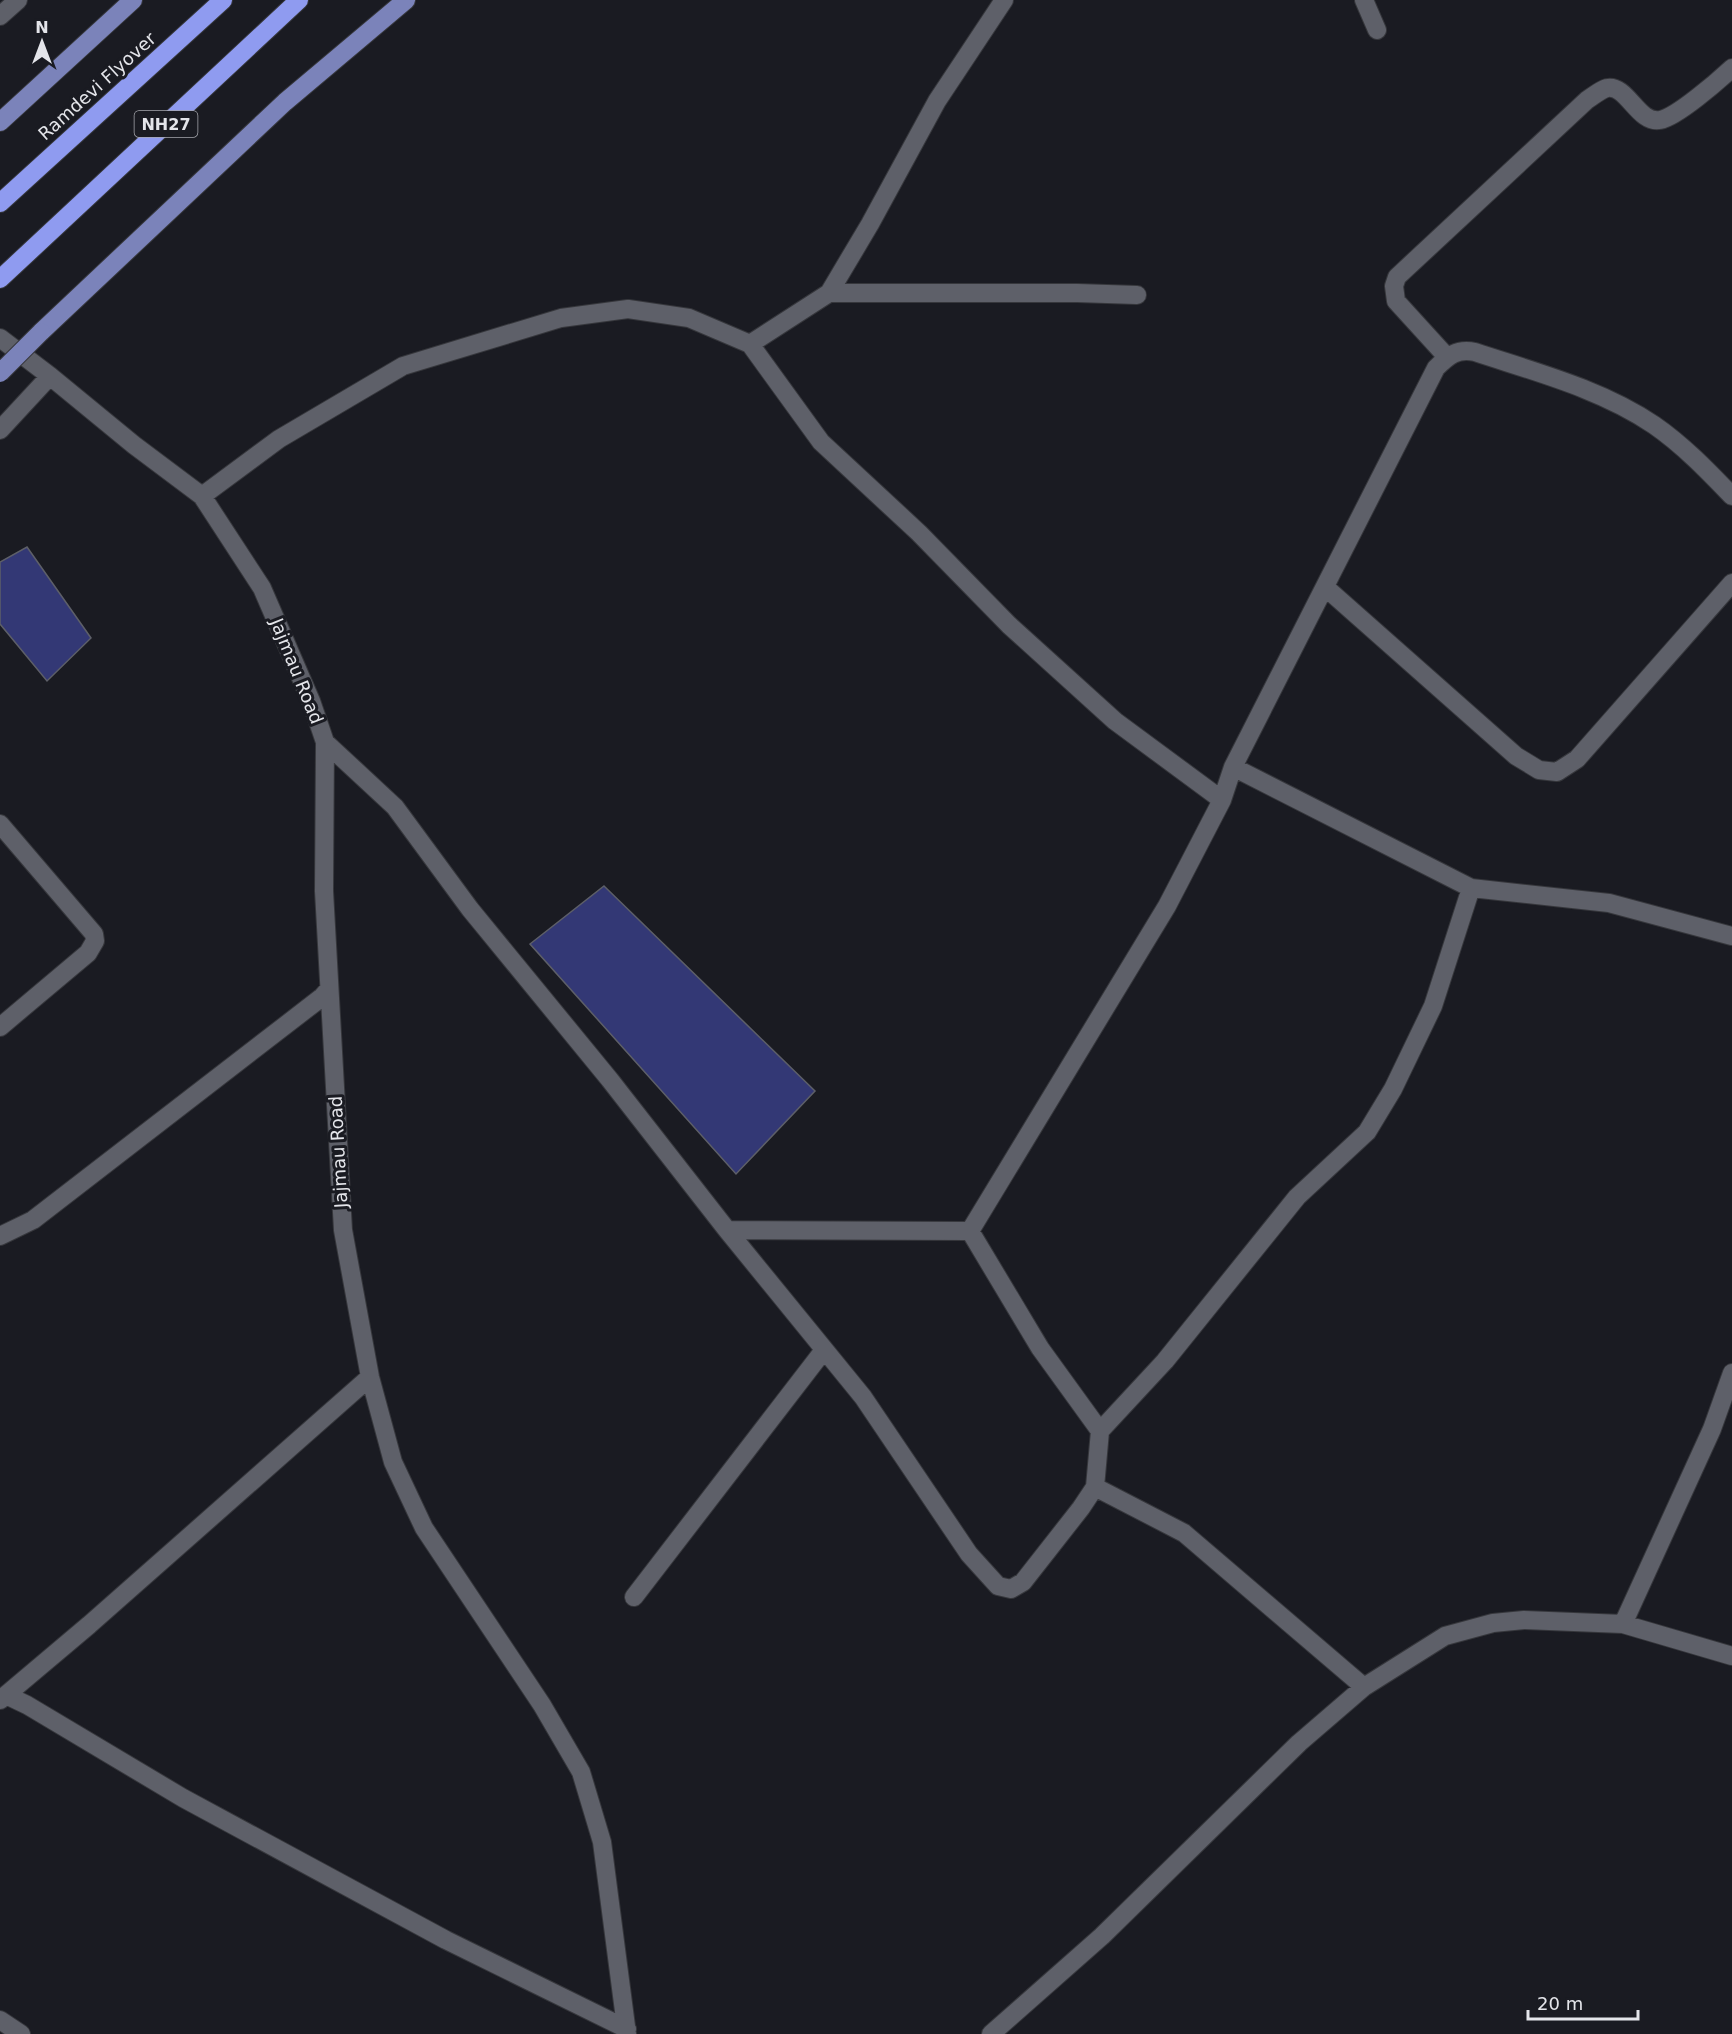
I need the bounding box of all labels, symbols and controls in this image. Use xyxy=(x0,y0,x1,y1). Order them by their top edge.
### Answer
north arrow xyxy=(12,12,72,72)
text: N xyxy=(35,18,49,37)
street label: Ramdevi Flyover xyxy=(34,27,160,144)
road number: NH27 xyxy=(134,111,198,137)
street label: Jajmau Road xyxy=(266,614,328,727)
street label: Jajmau Road xyxy=(325,1095,351,1210)
scale bar xyxy=(1528,1983,1638,2021)
text: 20 m xyxy=(1537,1993,1583,2014)

